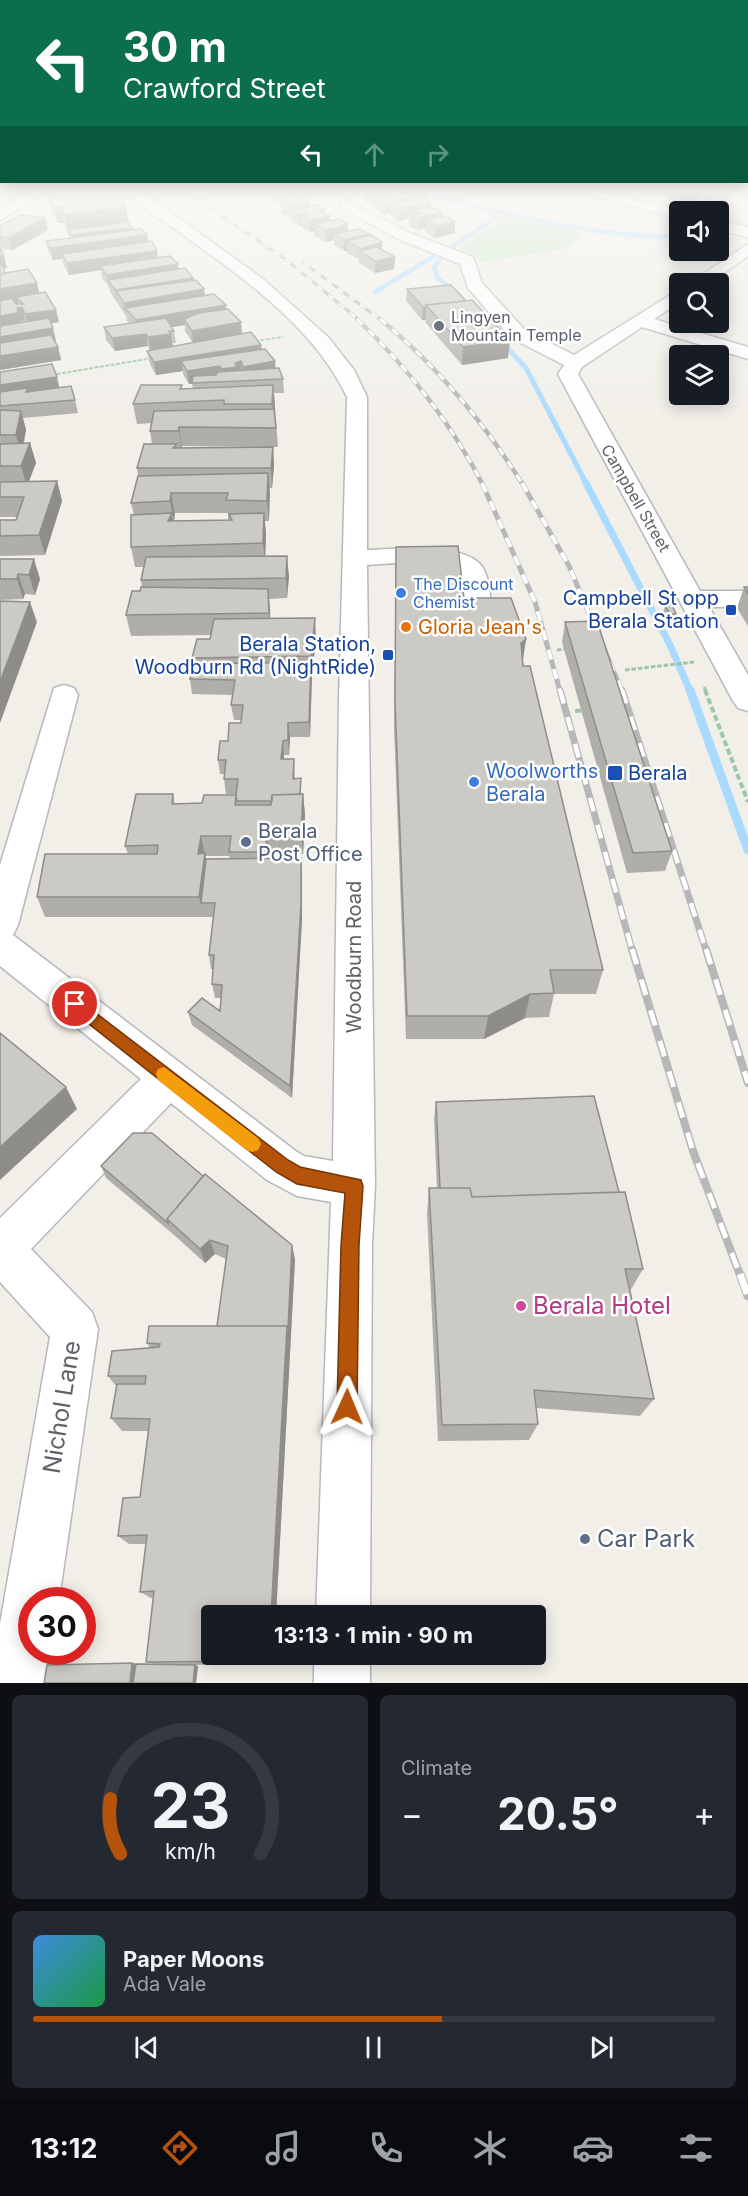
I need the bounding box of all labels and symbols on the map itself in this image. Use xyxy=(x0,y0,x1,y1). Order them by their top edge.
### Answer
place label: Lingyen Mountain Temple xyxy=(451,307,582,345)
marker: Lingyen Mountain Temple xyxy=(432,319,446,333)
street label: Campbell Street xyxy=(597,441,675,555)
place label: The Discount Chemist xyxy=(413,574,513,612)
marker: The Discount Chemist xyxy=(394,586,408,600)
place label: Campbell St opp Berala Station xyxy=(563,586,719,633)
marker: Campbell St opp Berala Station xyxy=(724,603,738,617)
place label: Gloria Jean's xyxy=(418,615,542,639)
marker: Gloria Jean's xyxy=(399,620,413,634)
place label: Berala Station, Woodburn Rd (NightRide) xyxy=(135,632,376,679)
marker: Berala Station, Woodburn Rd (NightRide) xyxy=(381,648,395,662)
place label: Woolworths Berala xyxy=(486,759,598,806)
place label: Berala xyxy=(628,761,688,785)
marker: Berala xyxy=(606,764,624,782)
marker: Woolworths Berala xyxy=(467,775,481,789)
place label: Berala Post Office xyxy=(258,819,363,866)
marker: Berala Post Office xyxy=(239,835,253,849)
street label: Woodburn Road xyxy=(342,881,366,1033)
pin xyxy=(49,978,100,1029)
place label: Berala Hotel xyxy=(533,1291,671,1320)
marker: Berala Hotel xyxy=(514,1299,528,1313)
street label: Nichol Lane xyxy=(37,1338,86,1475)
position arrow xyxy=(315,1375,379,1439)
place label: Car Park xyxy=(597,1524,695,1553)
marker: Car Park xyxy=(578,1532,592,1546)
speed limit sign: 30 xyxy=(18,1587,96,1665)

